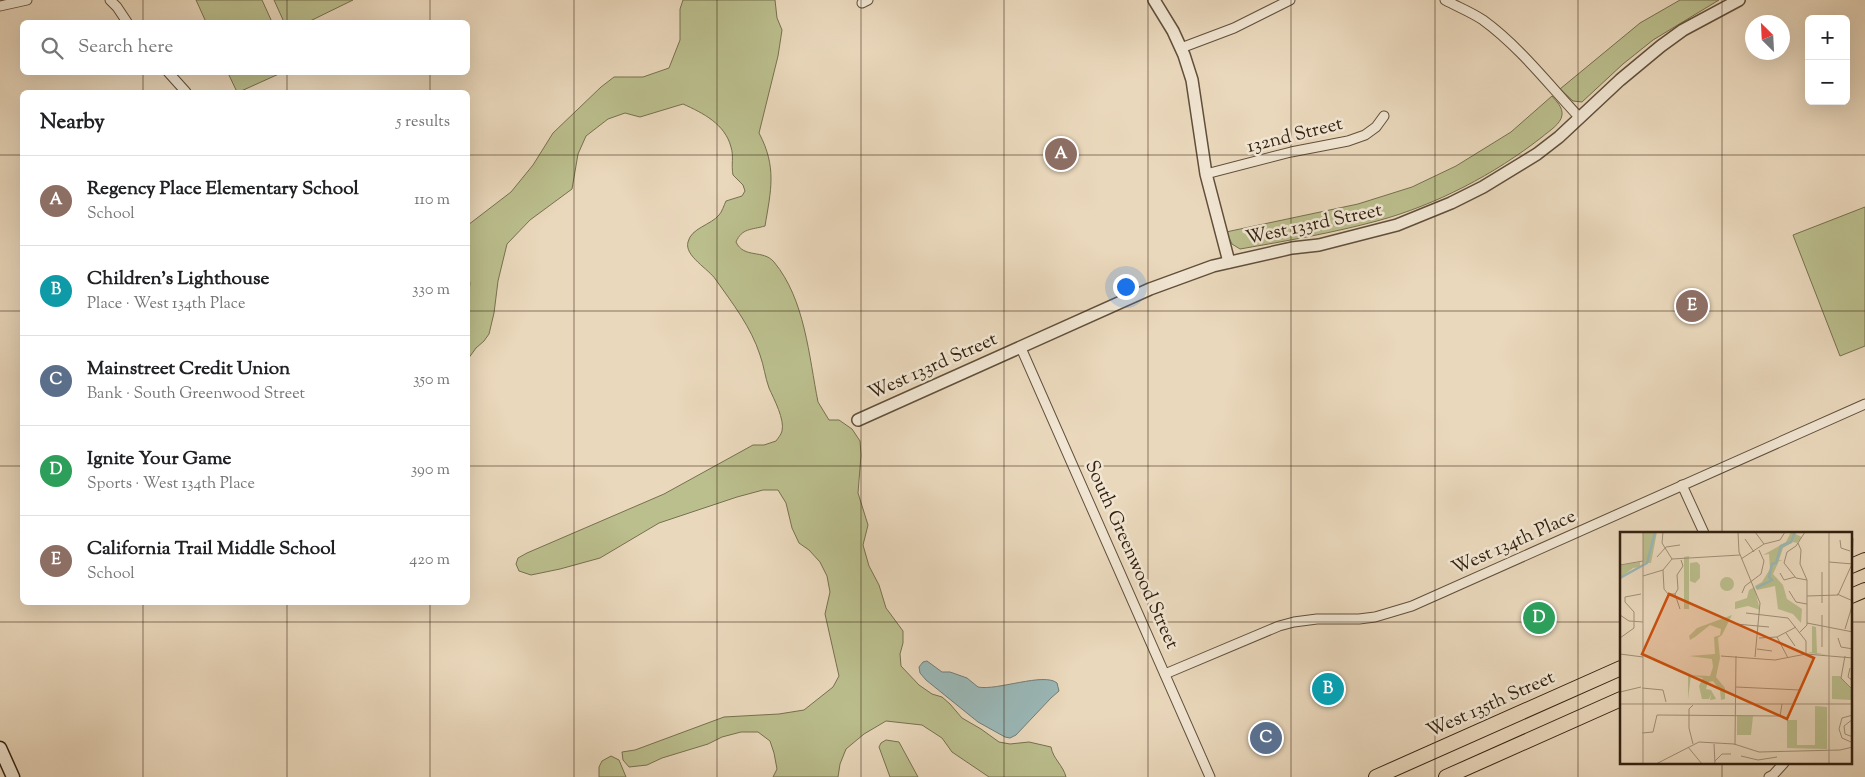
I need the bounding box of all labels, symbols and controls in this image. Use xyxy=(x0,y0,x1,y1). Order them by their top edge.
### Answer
north arrow xyxy=(1745,15,1790,60)
map controls xyxy=(1805,15,1850,105)
button: + xyxy=(1805,15,1850,60)
search box xyxy=(20,20,470,75)
icon: search xyxy=(38,34,66,62)
text: Search here xyxy=(78,34,173,61)
button: − xyxy=(1805,60,1850,105)
text: Nearby xyxy=(40,108,105,138)
text: 5 results xyxy=(396,111,450,134)
street label: 132nd Street xyxy=(1244,111,1346,161)
pin: A xyxy=(1045,135,1077,173)
text: Regency Place Elementary School xyxy=(87,176,359,203)
text: A xyxy=(50,189,63,212)
text: 110 m xyxy=(414,189,450,212)
street label: West 133rd Street xyxy=(1243,197,1385,253)
text: School xyxy=(87,203,135,226)
text: Children's Lighthouse xyxy=(87,266,269,293)
your location xyxy=(1113,274,1139,300)
text: B xyxy=(51,279,61,302)
text: 330 m xyxy=(412,279,450,302)
pin: E xyxy=(1676,287,1708,325)
text: Place · West 134th Place xyxy=(87,293,245,316)
street label: West 133rd Street xyxy=(864,326,1002,408)
text: Mainstreet Credit Union xyxy=(87,356,290,383)
text: C xyxy=(50,369,62,392)
text: 350 m xyxy=(413,369,450,392)
text: Bank · South Greenwood Street xyxy=(87,383,305,406)
text: Ignite Your Game xyxy=(87,446,231,473)
street label: South Greenwood Street xyxy=(1077,456,1185,654)
text: D xyxy=(50,459,62,482)
text: 390 m xyxy=(411,459,450,482)
text: Sports · West 134th Place xyxy=(87,473,255,496)
street label: West 134th Place xyxy=(1448,503,1581,582)
inset map xyxy=(1620,532,1852,764)
text: California Trail Middle School xyxy=(87,536,336,563)
text: E xyxy=(51,549,61,572)
text: 420 m xyxy=(409,549,450,572)
text: School xyxy=(87,563,135,586)
pin: D xyxy=(1523,599,1555,637)
street label: West 135th Street xyxy=(1423,665,1560,745)
pin: B xyxy=(1312,670,1344,708)
pin: C xyxy=(1250,719,1282,757)

